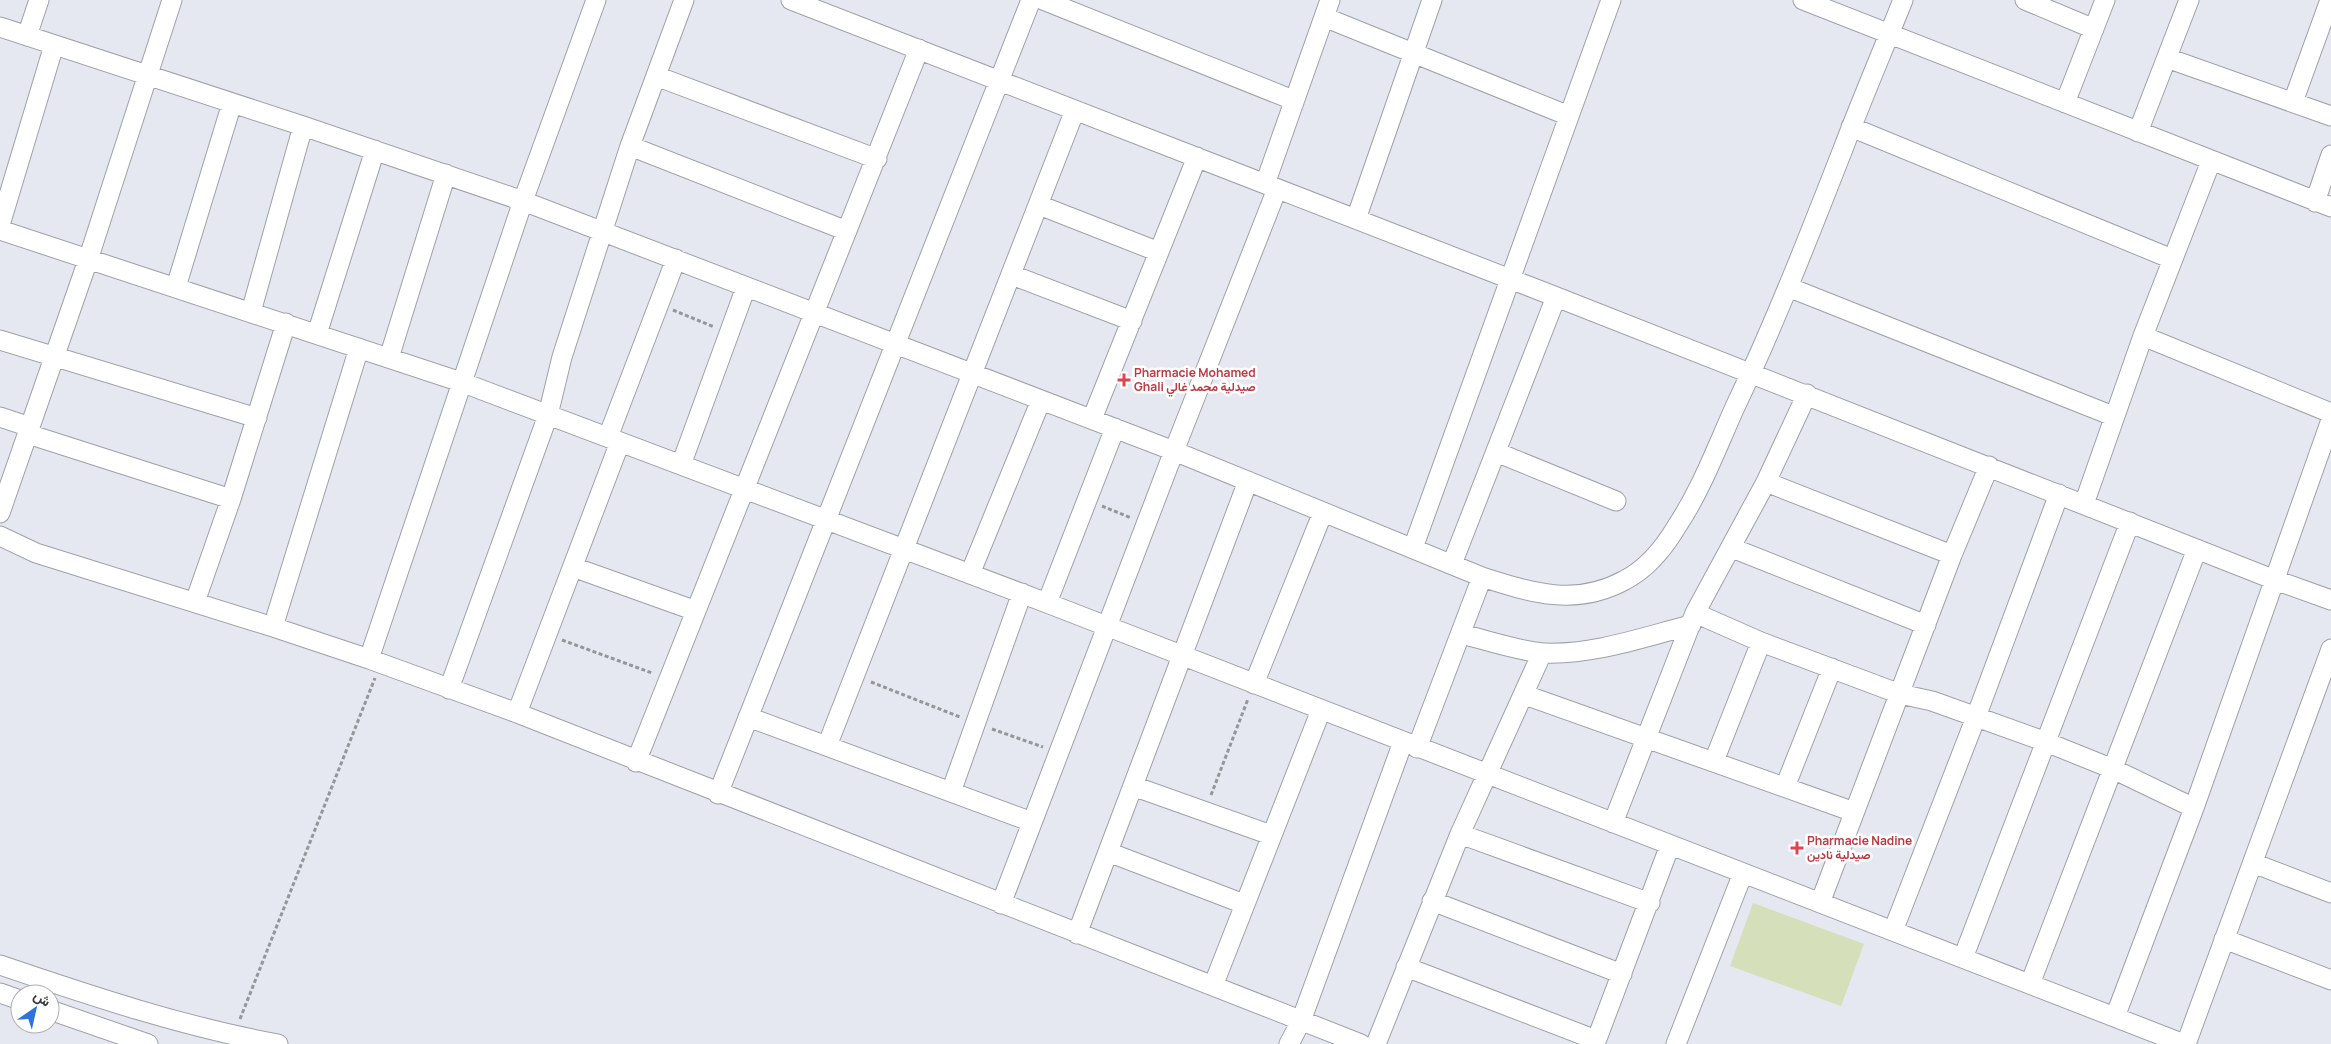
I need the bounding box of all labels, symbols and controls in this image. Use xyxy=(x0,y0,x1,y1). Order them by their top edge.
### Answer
place label: Pharmacie Mohamed Ghali صيدلية محمد غالي xyxy=(1134,364,1256,397)
marker: Pharmacie Mohamed Ghali صيدلية محمد غالي xyxy=(1118,374,1130,386)
place label: Pharmacie Nadine صيدلية نادين xyxy=(1807,832,1912,863)
marker: Pharmacie Nadine صيدلية نادين xyxy=(1791,842,1803,854)
north arrow xyxy=(10,984,60,1034)
text: ش xyxy=(30,985,55,1010)

